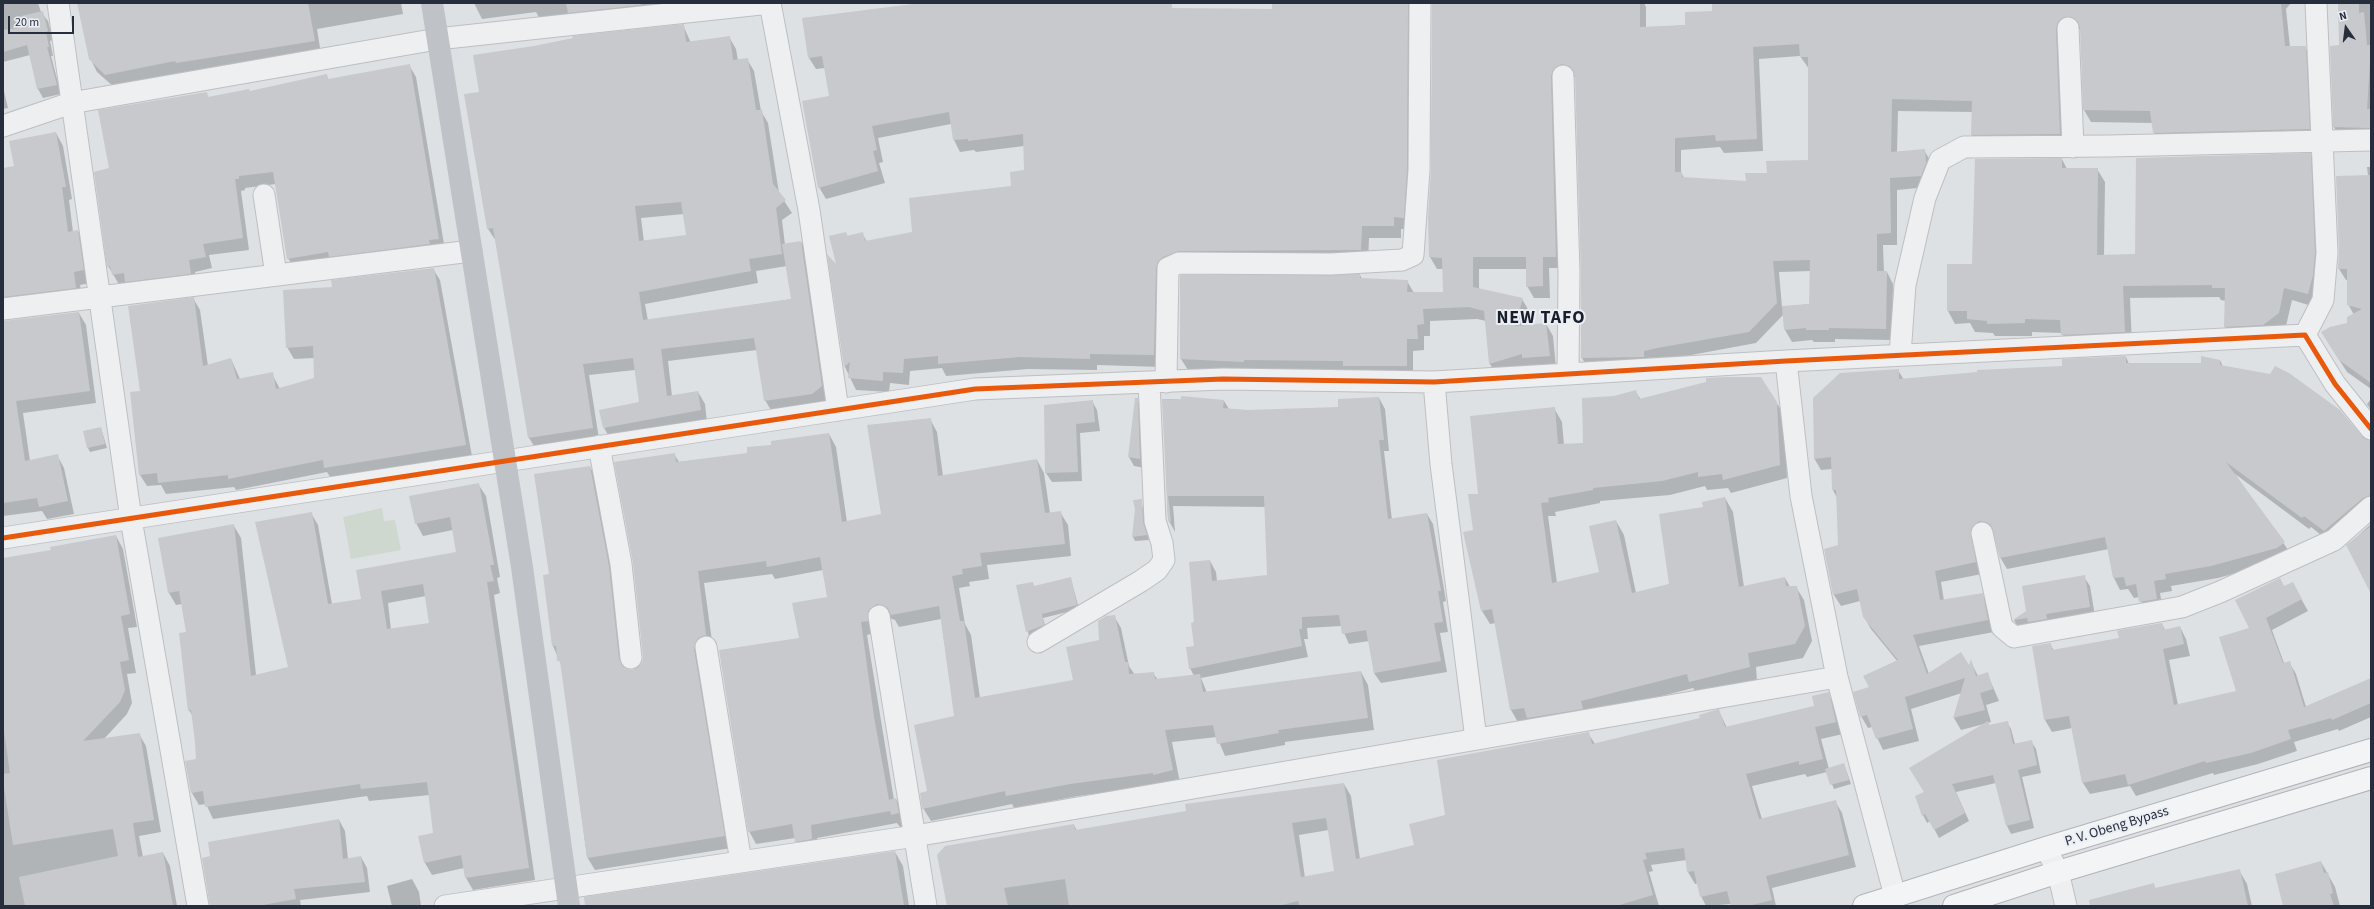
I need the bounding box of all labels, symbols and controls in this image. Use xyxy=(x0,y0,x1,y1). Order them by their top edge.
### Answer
scale bar xyxy=(10,8,76,34)
north arrow xyxy=(2326,8,2366,48)
text: N xyxy=(2338,8,2348,24)
text: 20 m xyxy=(15,14,39,31)
district label: NEW TAFO xyxy=(1496,308,1586,330)
street label: P. V. Obeng Bypass xyxy=(2063,803,2171,851)

